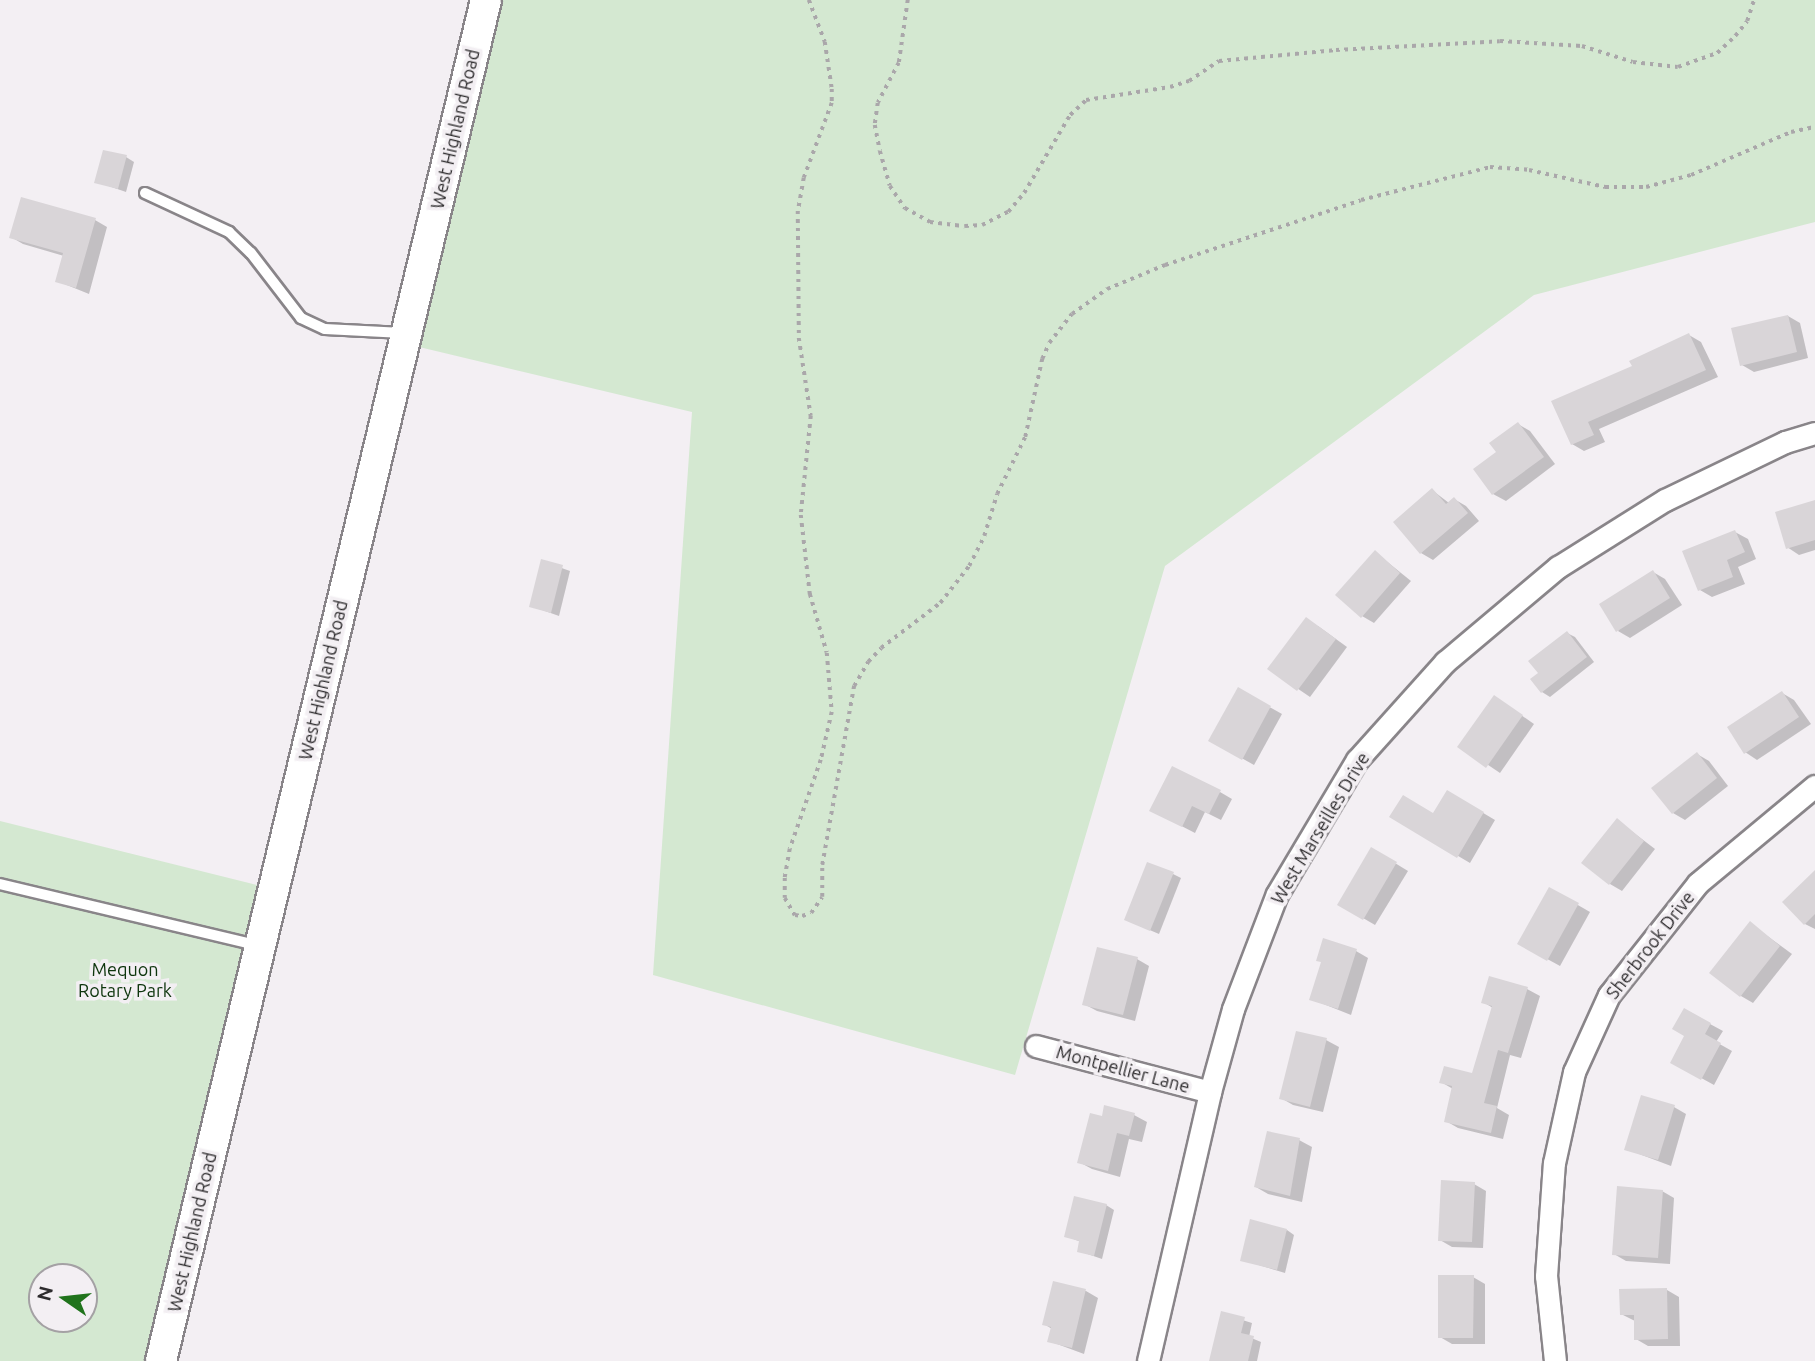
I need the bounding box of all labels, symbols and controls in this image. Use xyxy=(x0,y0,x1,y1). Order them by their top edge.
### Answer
street label: West Highland Road xyxy=(426,47,484,211)
street label: West Highland Road xyxy=(294,598,352,762)
street label: West Marseilles Drive xyxy=(1266,748,1374,908)
street label: Sherbrook Drive xyxy=(1601,887,1699,1003)
park label: Mequon Rotary Park xyxy=(78,959,172,1002)
street label: Montpellier Lane xyxy=(1054,1041,1192,1097)
street label: West Highland Road xyxy=(163,1150,221,1314)
north arrow xyxy=(28,1263,98,1333)
text: N xyxy=(32,1284,57,1303)

